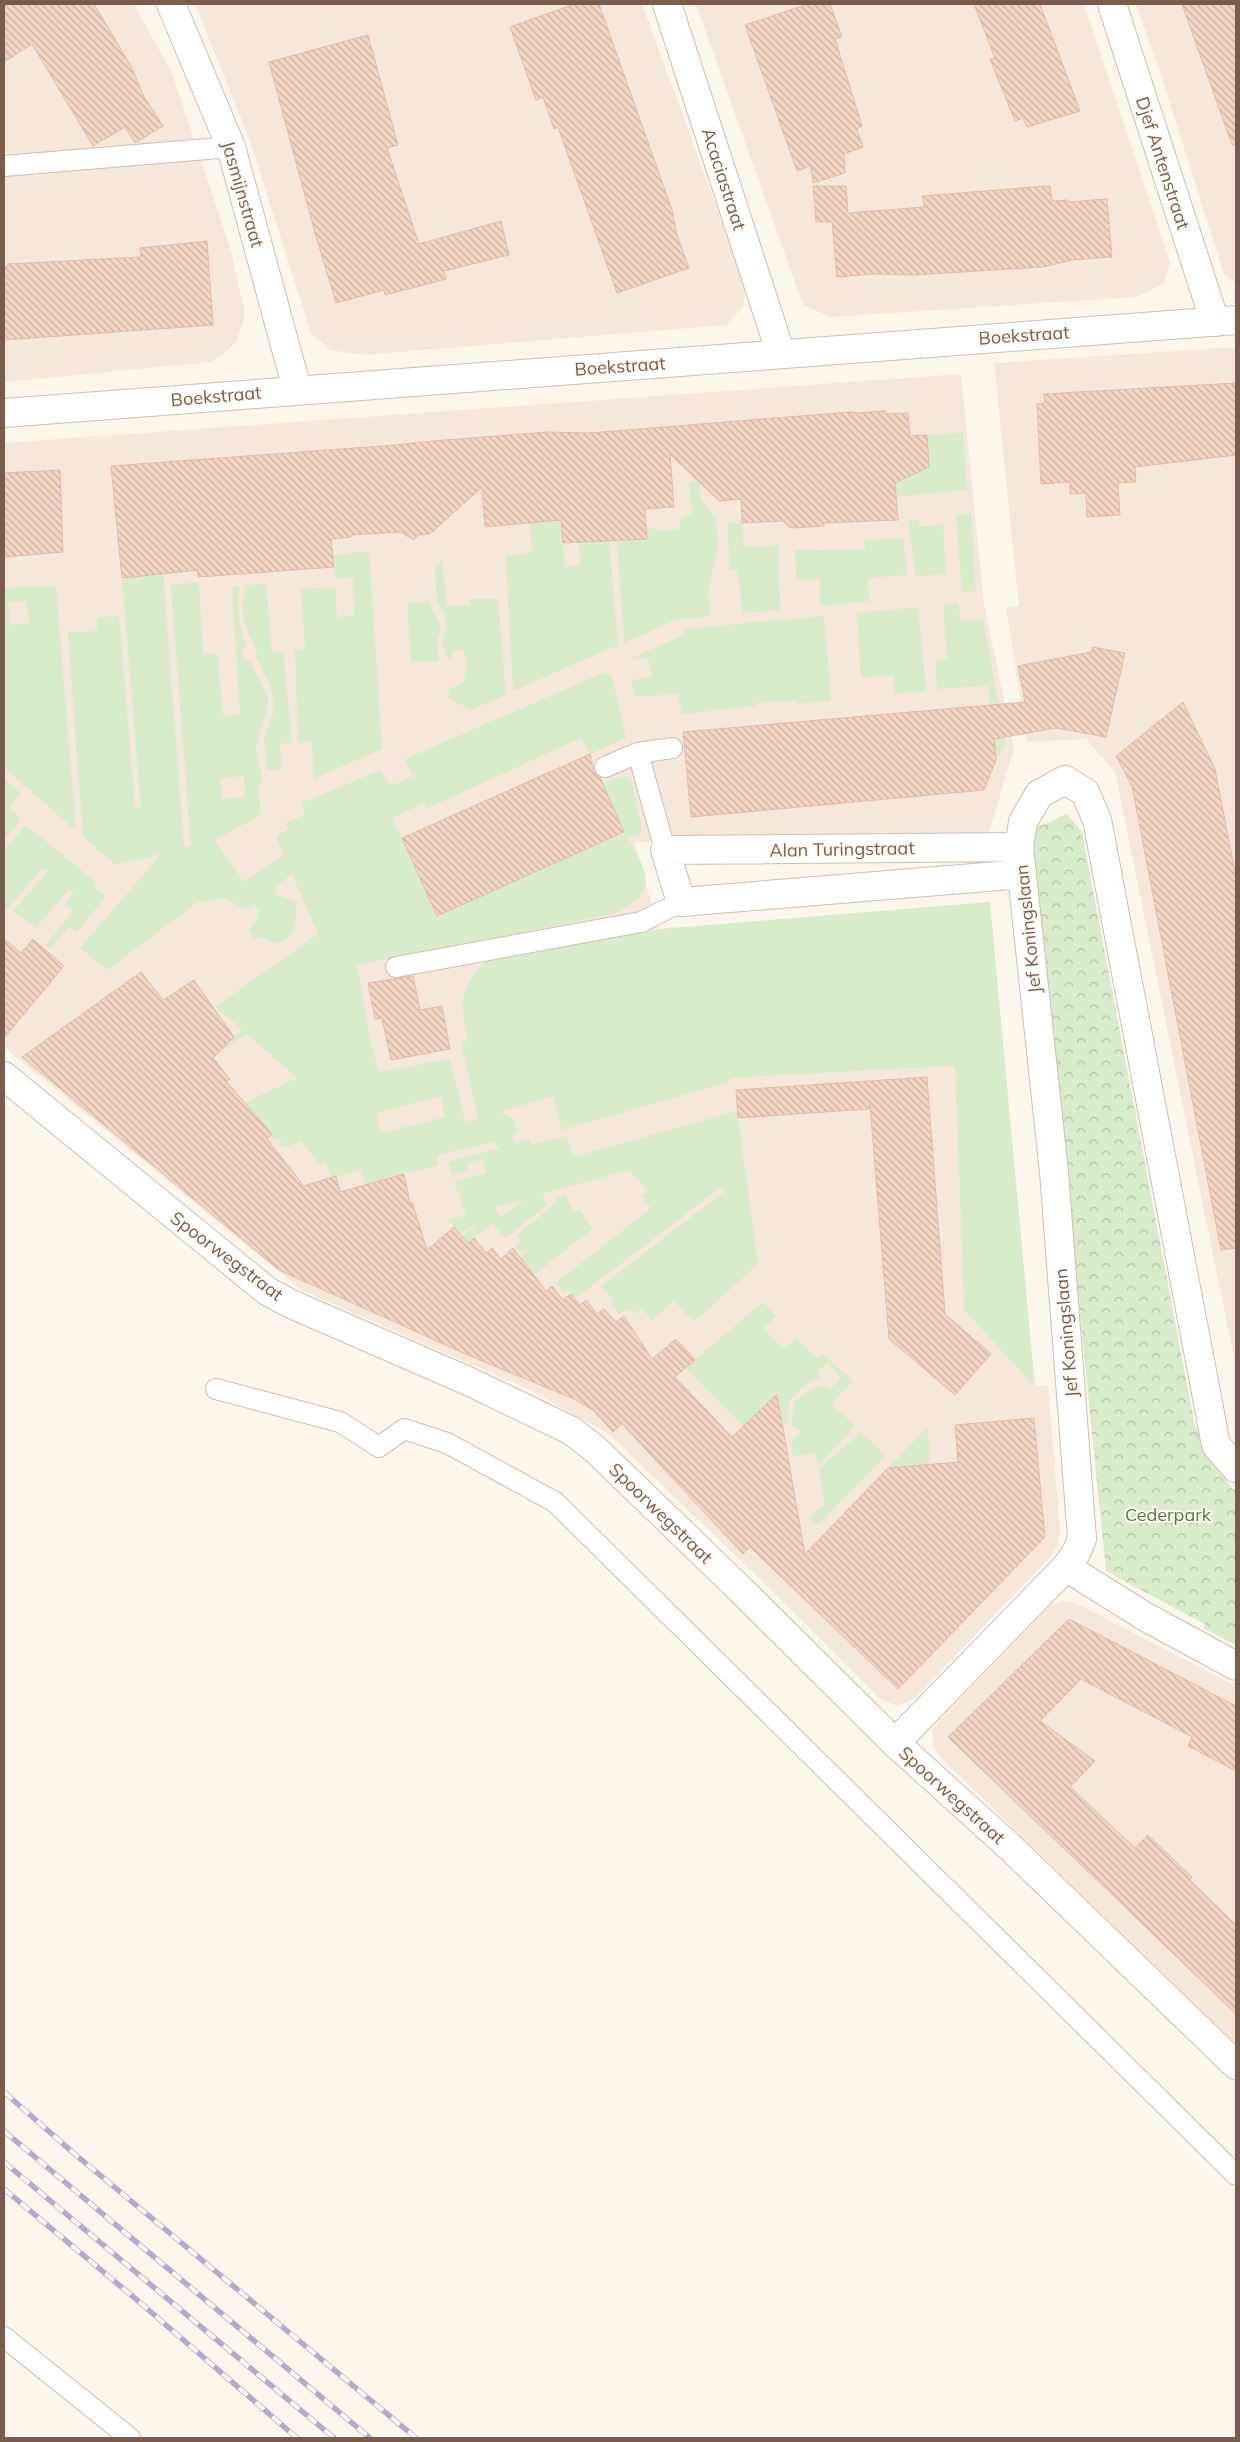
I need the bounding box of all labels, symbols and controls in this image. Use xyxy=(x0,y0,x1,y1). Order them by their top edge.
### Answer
street label: Djef Antenstraat xyxy=(1131,94,1195,232)
street label: Acaciastraat xyxy=(697,125,751,233)
street label: Jasmijnstraat xyxy=(217,138,269,250)
street label: Boekstraat xyxy=(978,320,1070,350)
street label: Boekstraat xyxy=(574,351,666,381)
street label: Boekstraat xyxy=(170,381,262,411)
street label: Alan Turingstraat xyxy=(769,836,915,862)
street label: Jef Koningslaan xyxy=(1010,863,1046,995)
street label: Spoorwegstraat xyxy=(166,1206,288,1306)
street label: Jef Koningslaan xyxy=(1049,1267,1083,1399)
street label: Spoorwegstraat xyxy=(604,1458,718,1568)
park label: Cederpark xyxy=(1125,1503,1212,1526)
street label: Spoorwegstraat xyxy=(894,1741,1010,1849)

